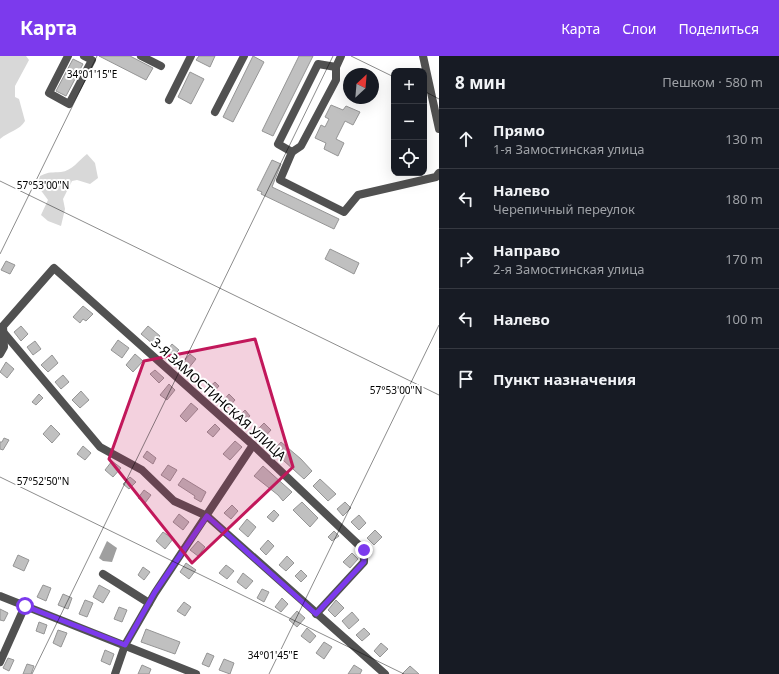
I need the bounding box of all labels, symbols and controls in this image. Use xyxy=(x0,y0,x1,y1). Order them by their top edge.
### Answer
text: Карта xyxy=(20,15,77,41)
text: Карта xyxy=(561,19,600,38)
text: Слои xyxy=(622,19,656,38)
text: Поделиться xyxy=(678,19,759,38)
text: 34°01'15"E xyxy=(67,67,117,81)
north arrow xyxy=(343,68,379,104)
map controls xyxy=(391,68,427,176)
button: + xyxy=(391,68,427,104)
text: 8 мин xyxy=(455,71,506,94)
text: Пешком · 580 m xyxy=(662,73,763,91)
button: − xyxy=(391,104,427,140)
text: Прямо xyxy=(493,120,545,140)
icon: ahead xyxy=(455,128,477,150)
text: 130 m xyxy=(725,130,763,148)
button: locate xyxy=(391,140,427,176)
text: 1-я Замостинская улица xyxy=(493,140,644,158)
text: 57°53'00"N xyxy=(17,178,69,192)
text: Налево xyxy=(493,180,550,200)
icon: left xyxy=(455,188,477,210)
text: 180 m xyxy=(725,190,763,208)
text: Черепичный переулок xyxy=(493,200,635,218)
text: Направо xyxy=(493,240,560,260)
icon: right xyxy=(455,248,477,270)
text: 170 m xyxy=(725,250,763,268)
text: 2-я Замостинская улица xyxy=(493,260,644,278)
icon: left xyxy=(455,308,477,330)
text: Налево xyxy=(493,309,550,329)
text: 100 m xyxy=(725,310,763,328)
street label: 3-Я ЗАМОСТИНСКАЯ УЛИЦА xyxy=(148,333,291,465)
icon: arrive xyxy=(455,368,477,390)
text: Пункт назначения xyxy=(493,369,636,389)
text: 57°53'00"N xyxy=(370,383,422,397)
text: 57°52'50"N xyxy=(17,474,69,488)
route end xyxy=(355,541,373,559)
route start xyxy=(16,597,34,615)
text: 34°01'45"E xyxy=(248,648,298,662)

